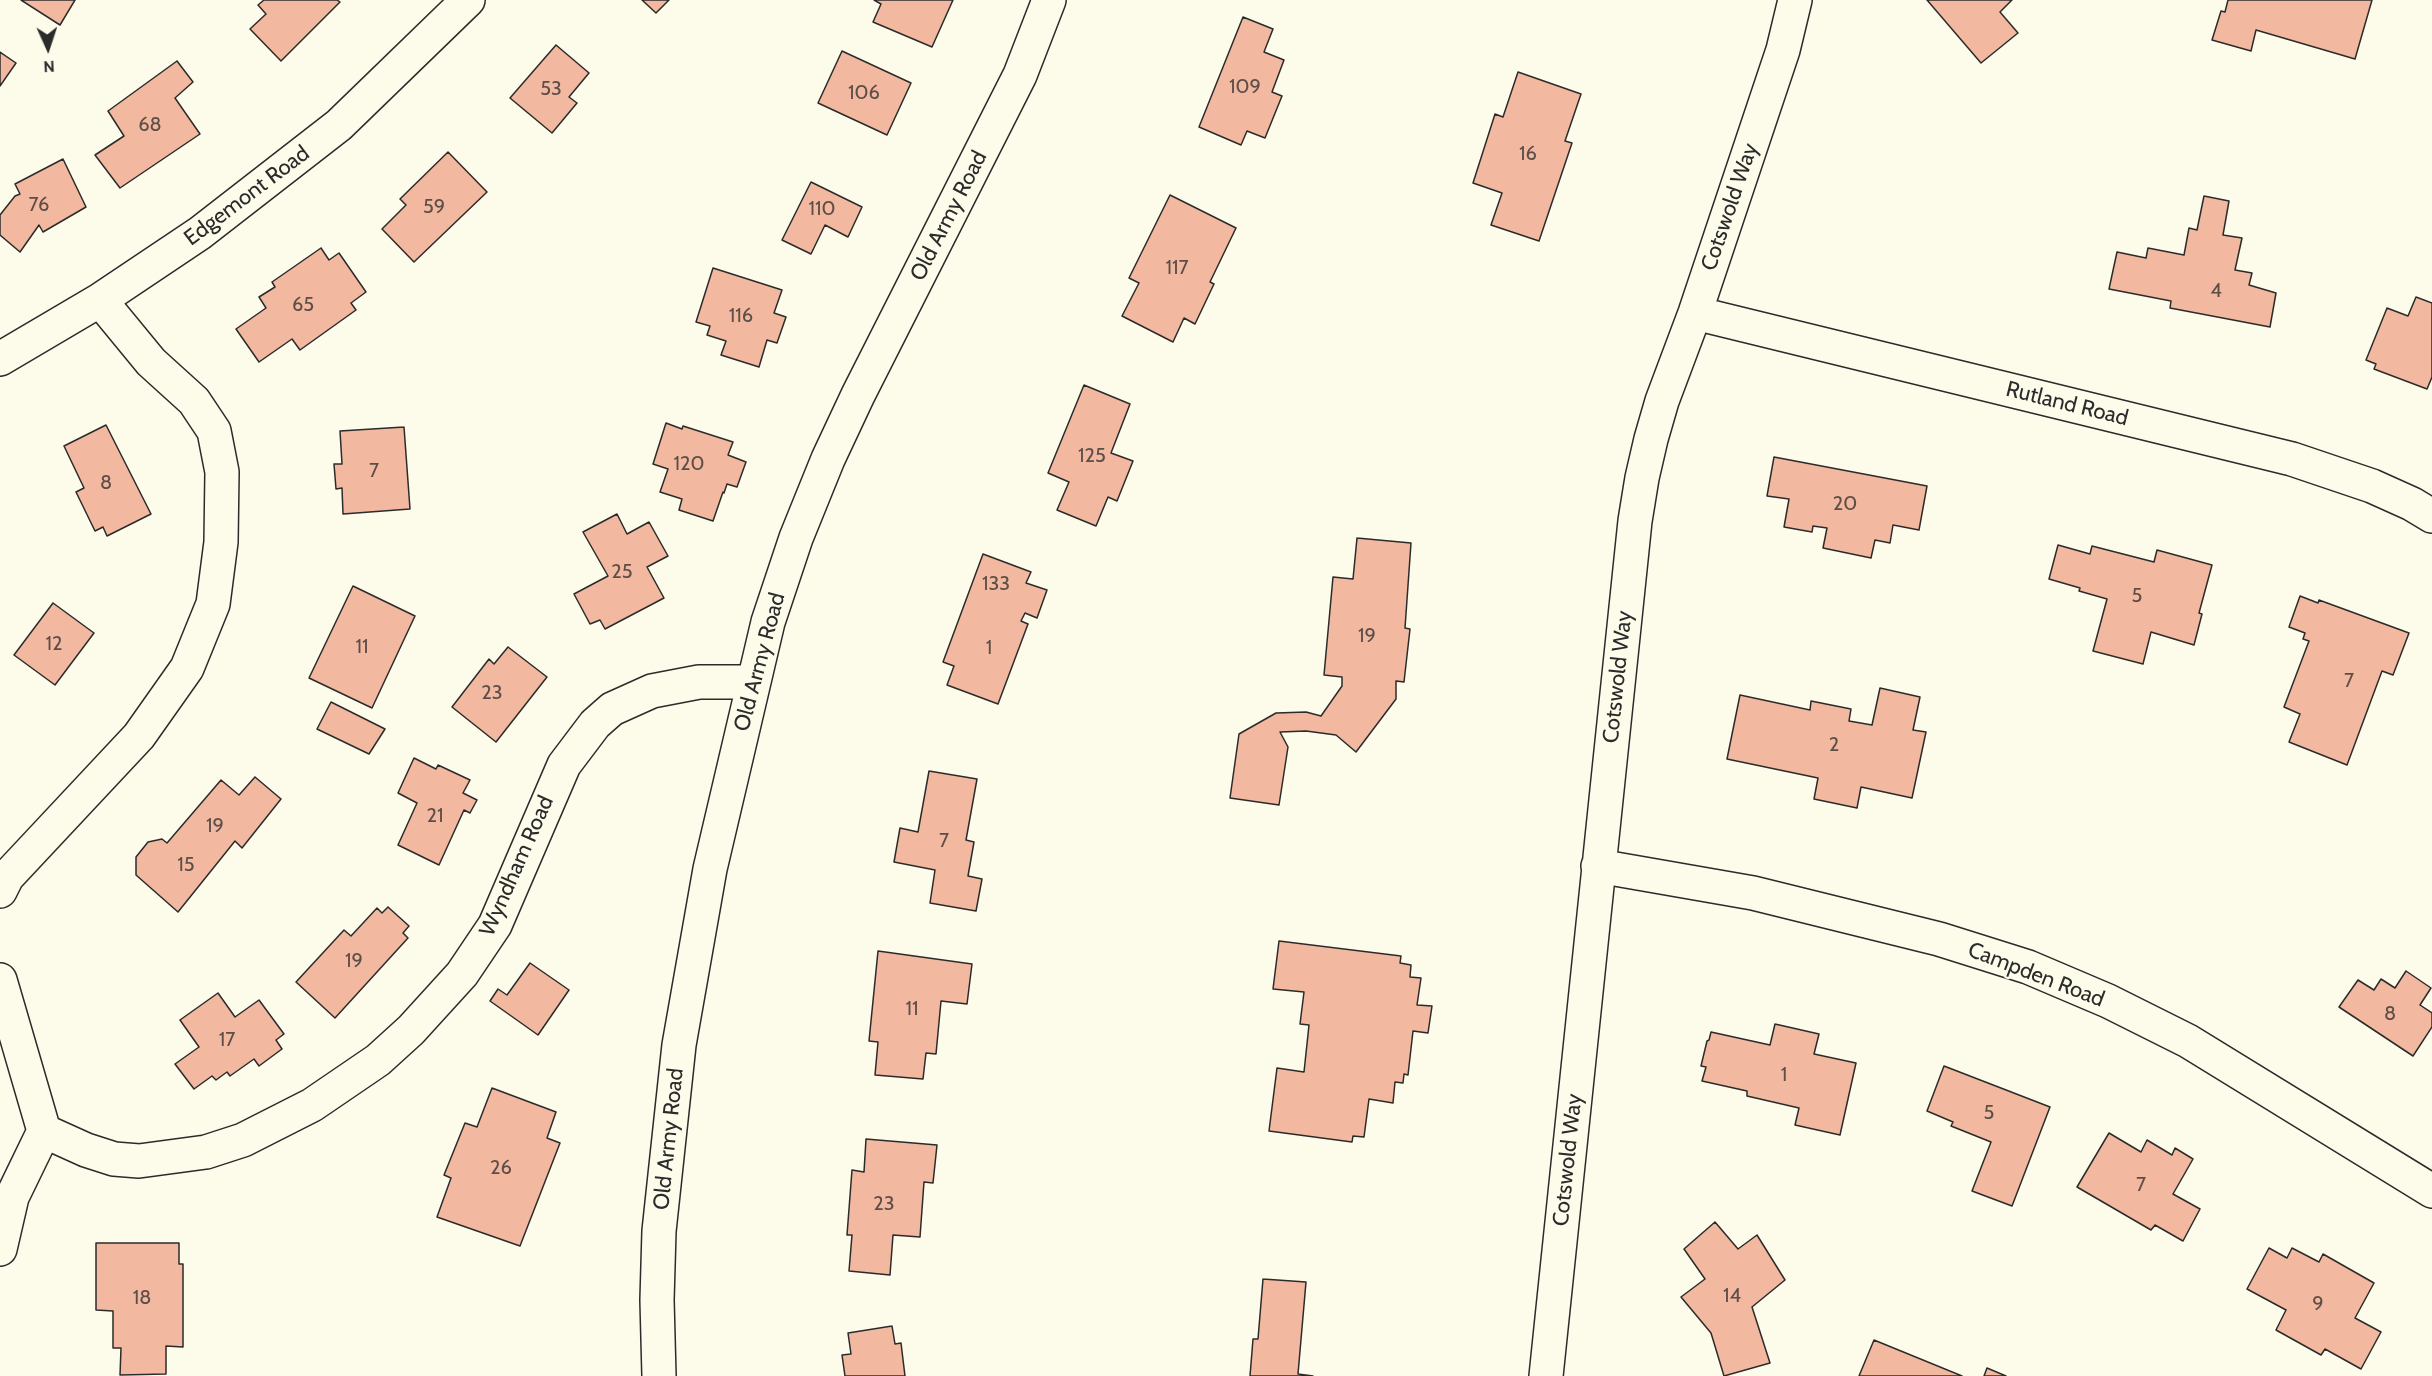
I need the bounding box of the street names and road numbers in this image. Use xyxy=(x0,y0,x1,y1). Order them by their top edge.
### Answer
street label: Edgemont Road xyxy=(179,140,315,252)
street label: Cotswold Way xyxy=(1696,140,1764,274)
street label: Old Army Road xyxy=(905,147,993,285)
street label: Rutland Road xyxy=(2003,376,2131,432)
street label: Old Army Road xyxy=(729,590,791,734)
street label: Cotswold Way xyxy=(1598,609,1638,745)
street label: Wyndham Road xyxy=(474,792,560,940)
street label: Campden Road xyxy=(1964,937,2108,1013)
street label: Old Army Road xyxy=(648,1067,690,1211)
street label: Cotswold Way xyxy=(1548,1092,1588,1228)

